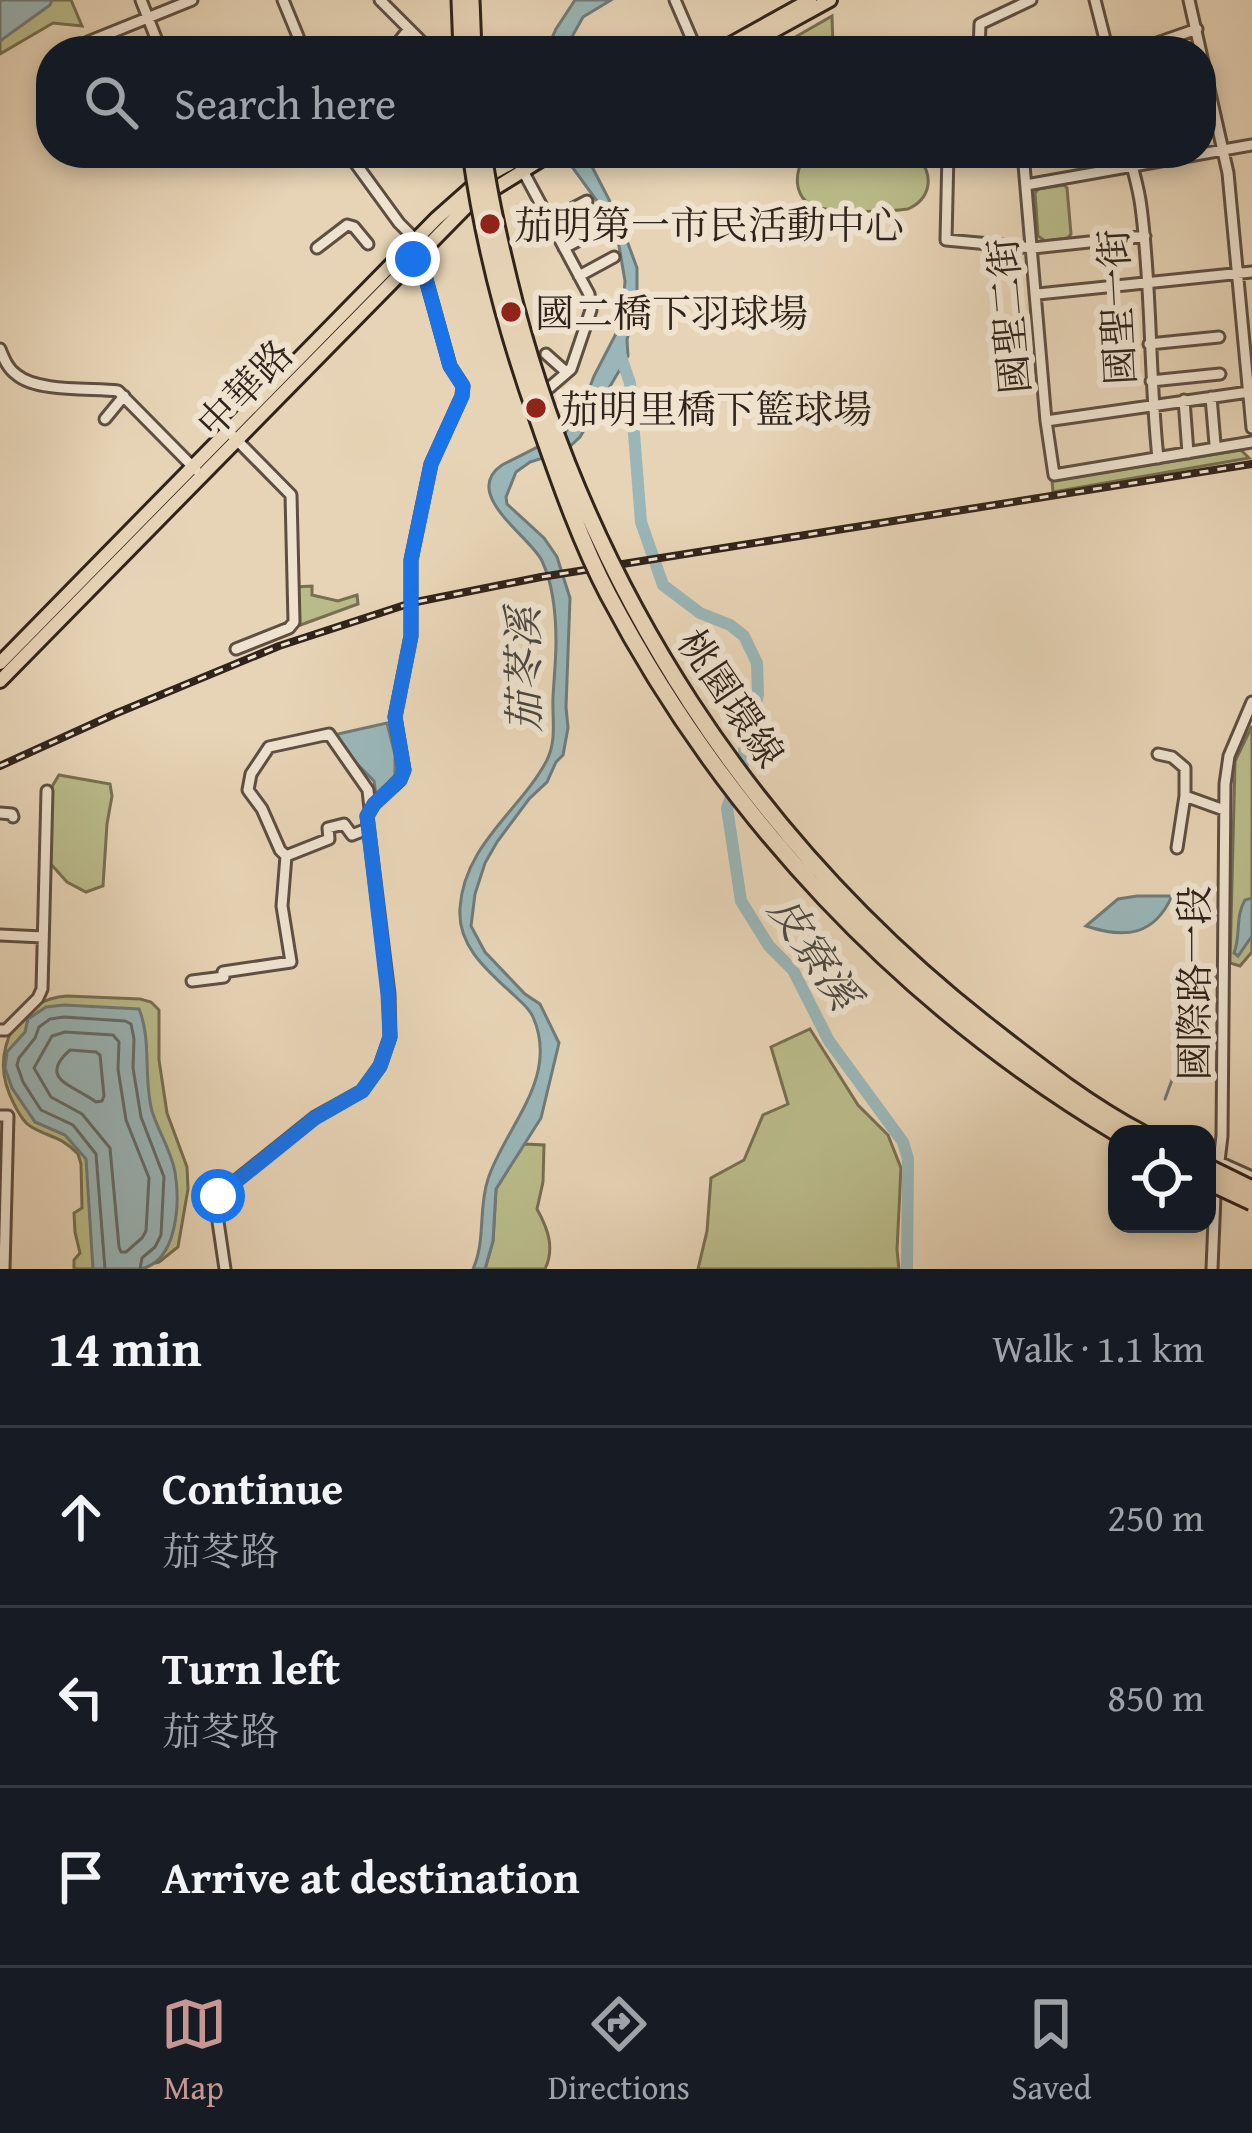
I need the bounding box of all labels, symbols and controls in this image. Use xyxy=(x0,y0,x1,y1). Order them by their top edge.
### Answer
search box xyxy=(36,36,1216,168)
icon: search xyxy=(78,69,144,135)
text: Search here xyxy=(174,70,396,135)
place label: 茄明第一市民活動中心 xyxy=(514,196,904,253)
marker: 茄明第一市民活動中心 xyxy=(477,211,503,237)
street label: 國聖一街 xyxy=(1083,228,1149,386)
route end xyxy=(386,232,440,286)
street label: 國聖二街 xyxy=(973,236,1043,396)
place label: 國二橋下羽球場 xyxy=(535,284,808,341)
marker: 國二橋下羽球場 xyxy=(498,299,524,325)
street label: 中華路 xyxy=(183,326,305,450)
place label: 茄明里橋下籃球場 xyxy=(560,380,872,437)
marker: 茄明里橋下籃球場 xyxy=(523,395,549,421)
water label: 茄苳溪 xyxy=(491,602,555,734)
street label: 桃園環線 xyxy=(665,617,799,779)
water label: 皮寮溪 xyxy=(754,883,878,1025)
street label: 國際路一段 xyxy=(1165,885,1222,1081)
map controls xyxy=(1108,1125,1216,1233)
button: locate xyxy=(1108,1125,1216,1233)
route start xyxy=(191,1169,245,1223)
text: 14 min xyxy=(48,1310,202,1385)
text: Walk · 1.1 km xyxy=(992,1319,1204,1376)
text: Continue xyxy=(162,1455,343,1520)
icon: ahead xyxy=(48,1484,114,1550)
text: 250 m xyxy=(1107,1488,1204,1545)
text: 茄苳路 xyxy=(162,1522,279,1579)
text: Turn left xyxy=(162,1635,340,1700)
icon: left xyxy=(48,1664,114,1730)
text: 850 m xyxy=(1107,1668,1204,1725)
text: 茄苳路 xyxy=(162,1702,279,1759)
icon: arrive xyxy=(48,1844,114,1910)
text: Arrive at destination xyxy=(162,1844,580,1909)
tab: Map xyxy=(161,1991,227,2111)
tab: Directions xyxy=(548,1991,690,2111)
tab: Saved xyxy=(1011,1991,1091,2111)

